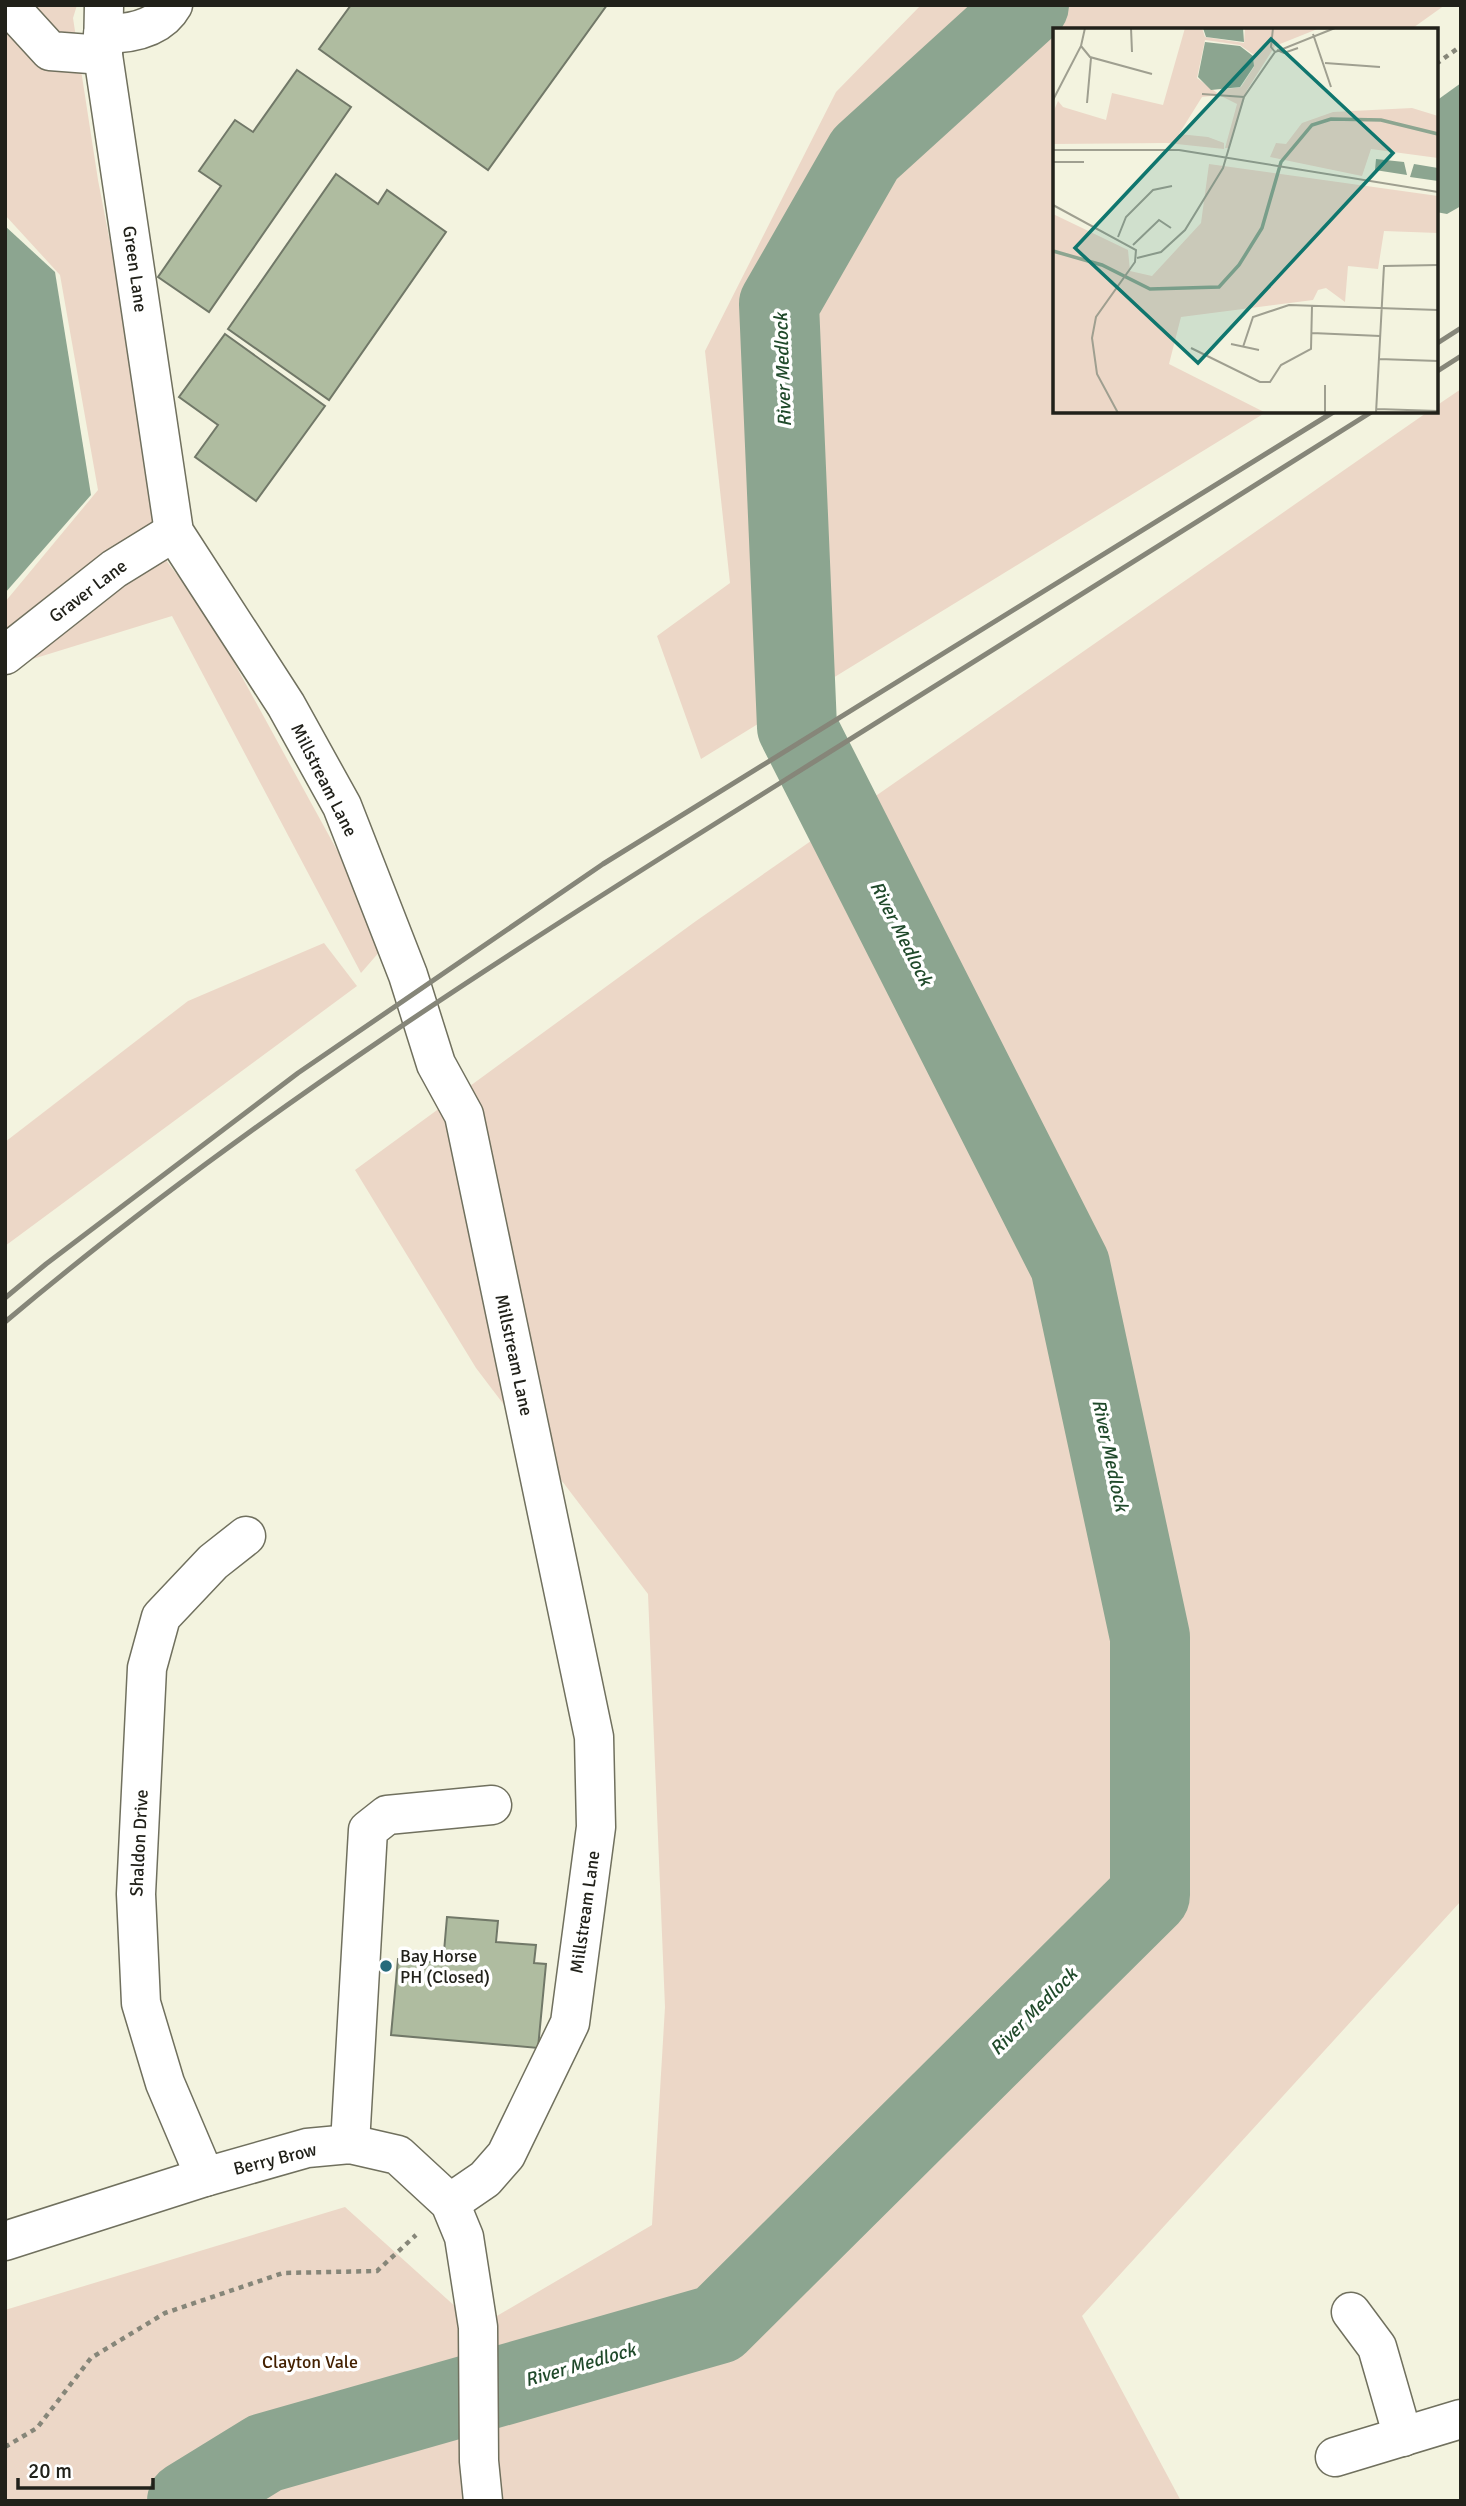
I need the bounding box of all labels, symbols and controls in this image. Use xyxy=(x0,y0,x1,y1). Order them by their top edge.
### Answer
inset map xyxy=(1053,28,1438,413)
street label: Green Lane xyxy=(118,224,152,314)
water label: River Medlock xyxy=(769,311,797,427)
street label: Graver Lane xyxy=(45,555,131,627)
street label: Millstream Lane xyxy=(286,720,362,840)
water label: River Medlock xyxy=(865,877,938,991)
street label: Millstream Lane xyxy=(490,1292,538,1418)
water label: River Medlock xyxy=(1086,1397,1134,1515)
street label: Shaldon Drive xyxy=(125,1789,153,1897)
street label: Millstream Lane xyxy=(565,1849,605,1975)
place label: Bay Horse PH (Closed) xyxy=(400,1945,490,1988)
marker: Bay Horse PH (Closed) xyxy=(378,1958,394,1974)
water label: River Medlock xyxy=(985,1962,1084,2061)
street label: Berry Brow xyxy=(231,2138,319,2180)
water label: River Medlock xyxy=(522,2337,640,2392)
park label: Clayton Vale xyxy=(262,2351,358,2373)
scale bar xyxy=(18,2446,152,2490)
text: 20 m xyxy=(28,2458,72,2484)

